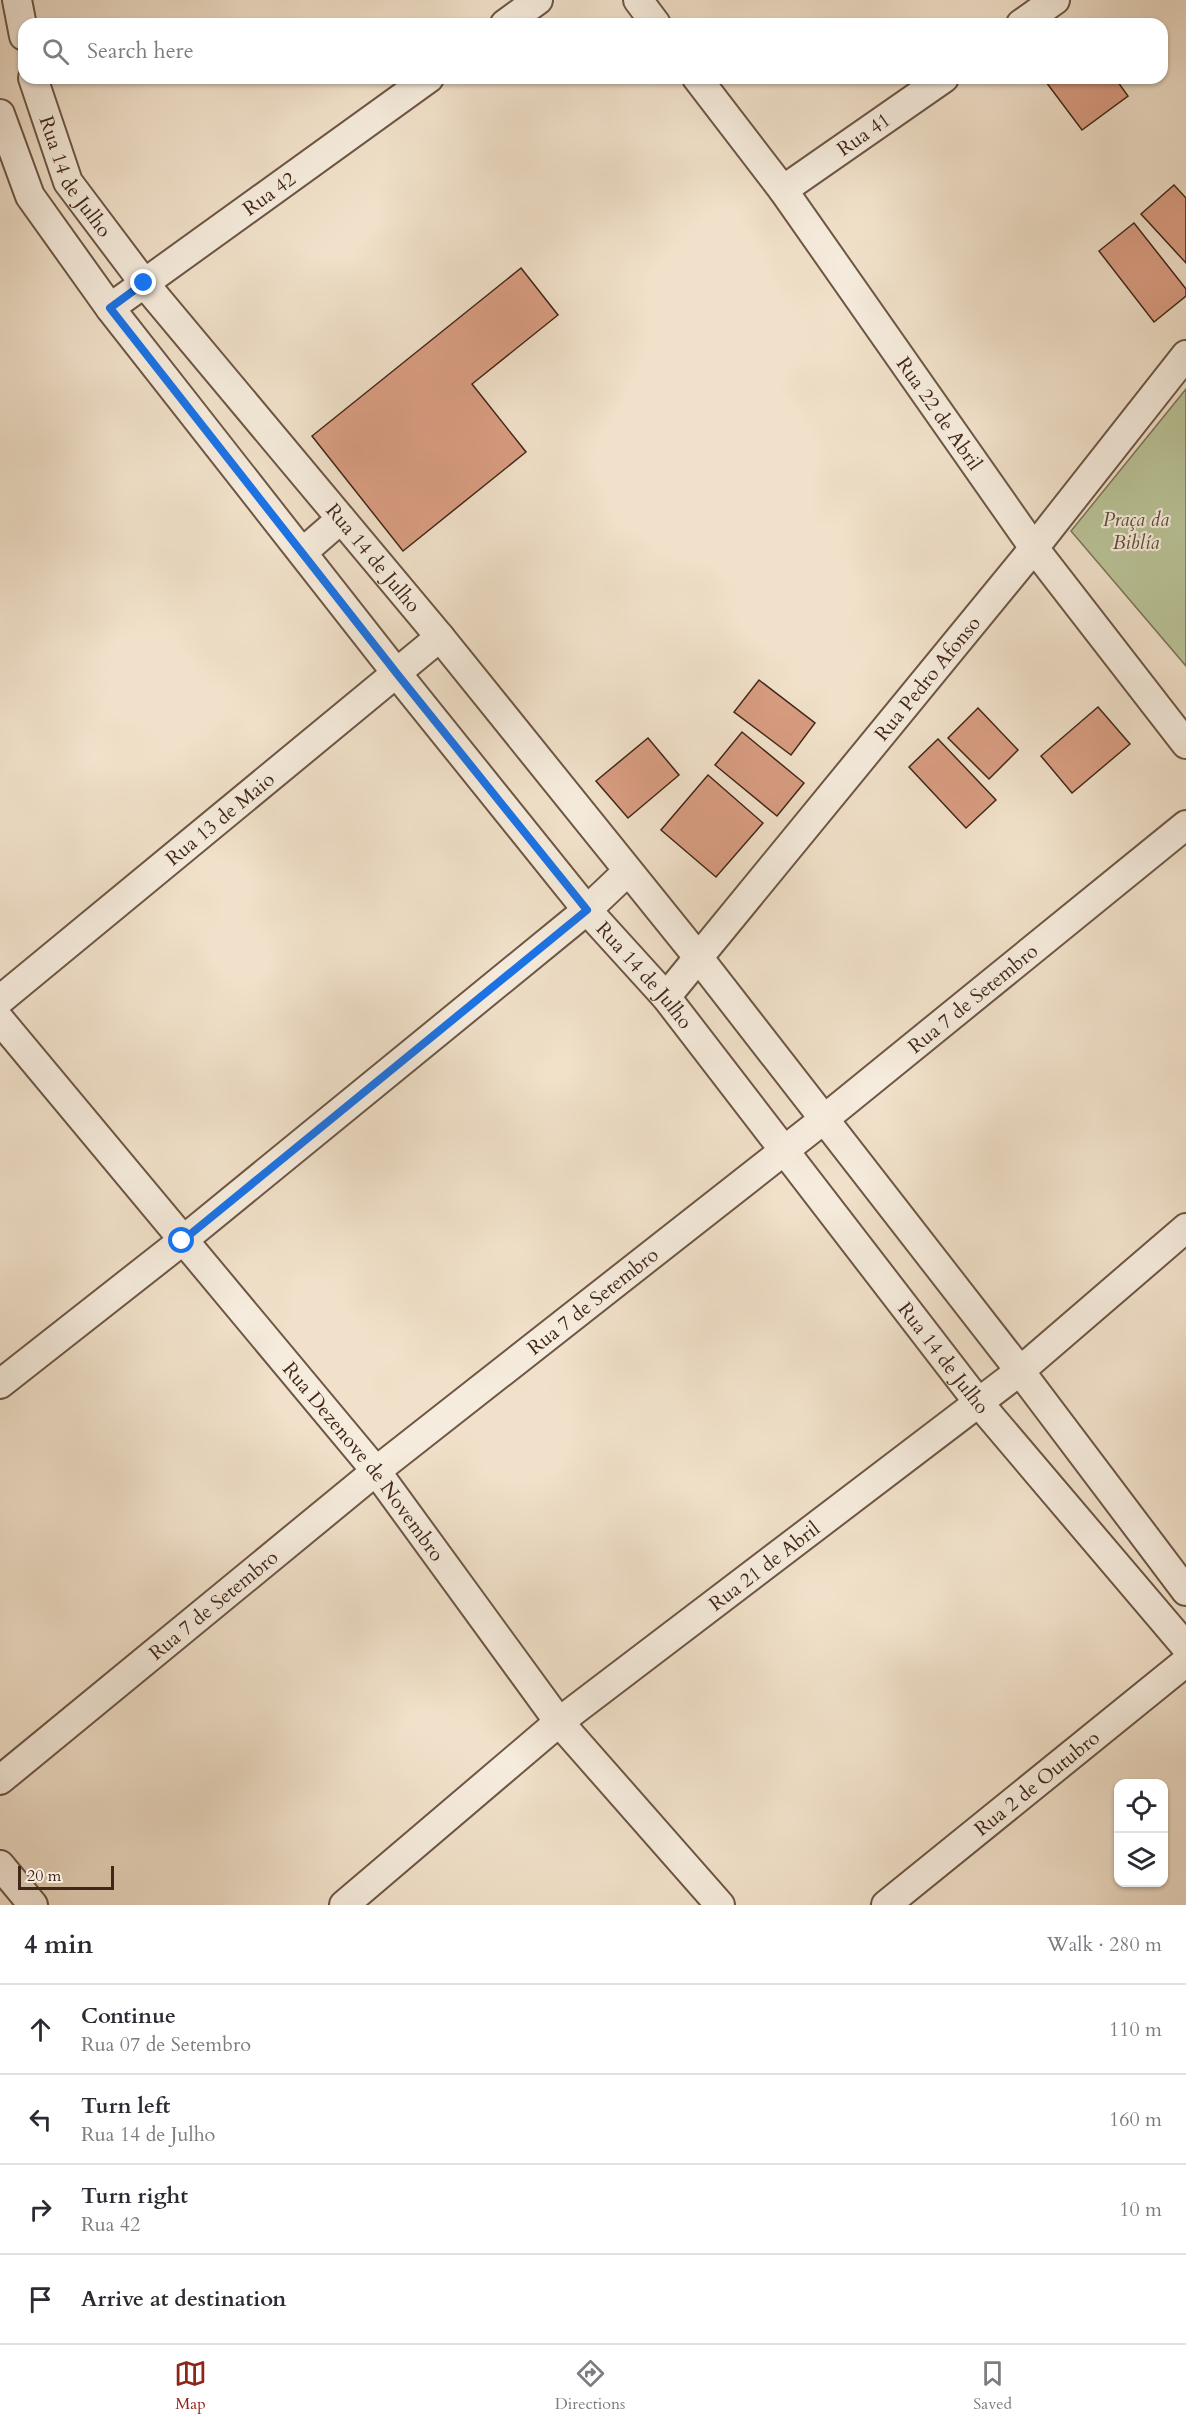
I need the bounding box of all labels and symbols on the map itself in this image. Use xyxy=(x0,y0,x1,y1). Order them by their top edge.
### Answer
street label: Rua 41 xyxy=(831,106,896,162)
street label: Rua 14 de Julho xyxy=(33,112,118,243)
street label: Rua 42 xyxy=(237,165,301,222)
route end xyxy=(130,269,156,295)
street label: Rua 22 de Abril xyxy=(890,351,989,476)
street label: Rua 14 de Julho xyxy=(320,497,427,618)
park label: Praça da Biblía xyxy=(1103,506,1169,556)
street label: Rua Pedro Afonso xyxy=(868,610,987,746)
street label: Rua 13 de Maio xyxy=(160,766,280,872)
street label: Rua 14 de Julho xyxy=(590,916,699,1034)
street label: Rua 7 de Setembro xyxy=(902,937,1043,1059)
route start xyxy=(168,1227,194,1253)
street label: Rua 7 de Setembro xyxy=(521,1241,664,1361)
street label: Rua 14 de Julho xyxy=(892,1296,996,1420)
street label: Rua Dezenove de Novembro xyxy=(277,1356,451,1567)
street label: Rua 21 de Abril xyxy=(703,1515,825,1617)
street label: Rua 7 de Setembro xyxy=(143,1543,284,1666)
street label: Rua 2 de Outubro xyxy=(968,1724,1105,1842)
scale bar xyxy=(18,1863,114,1890)

